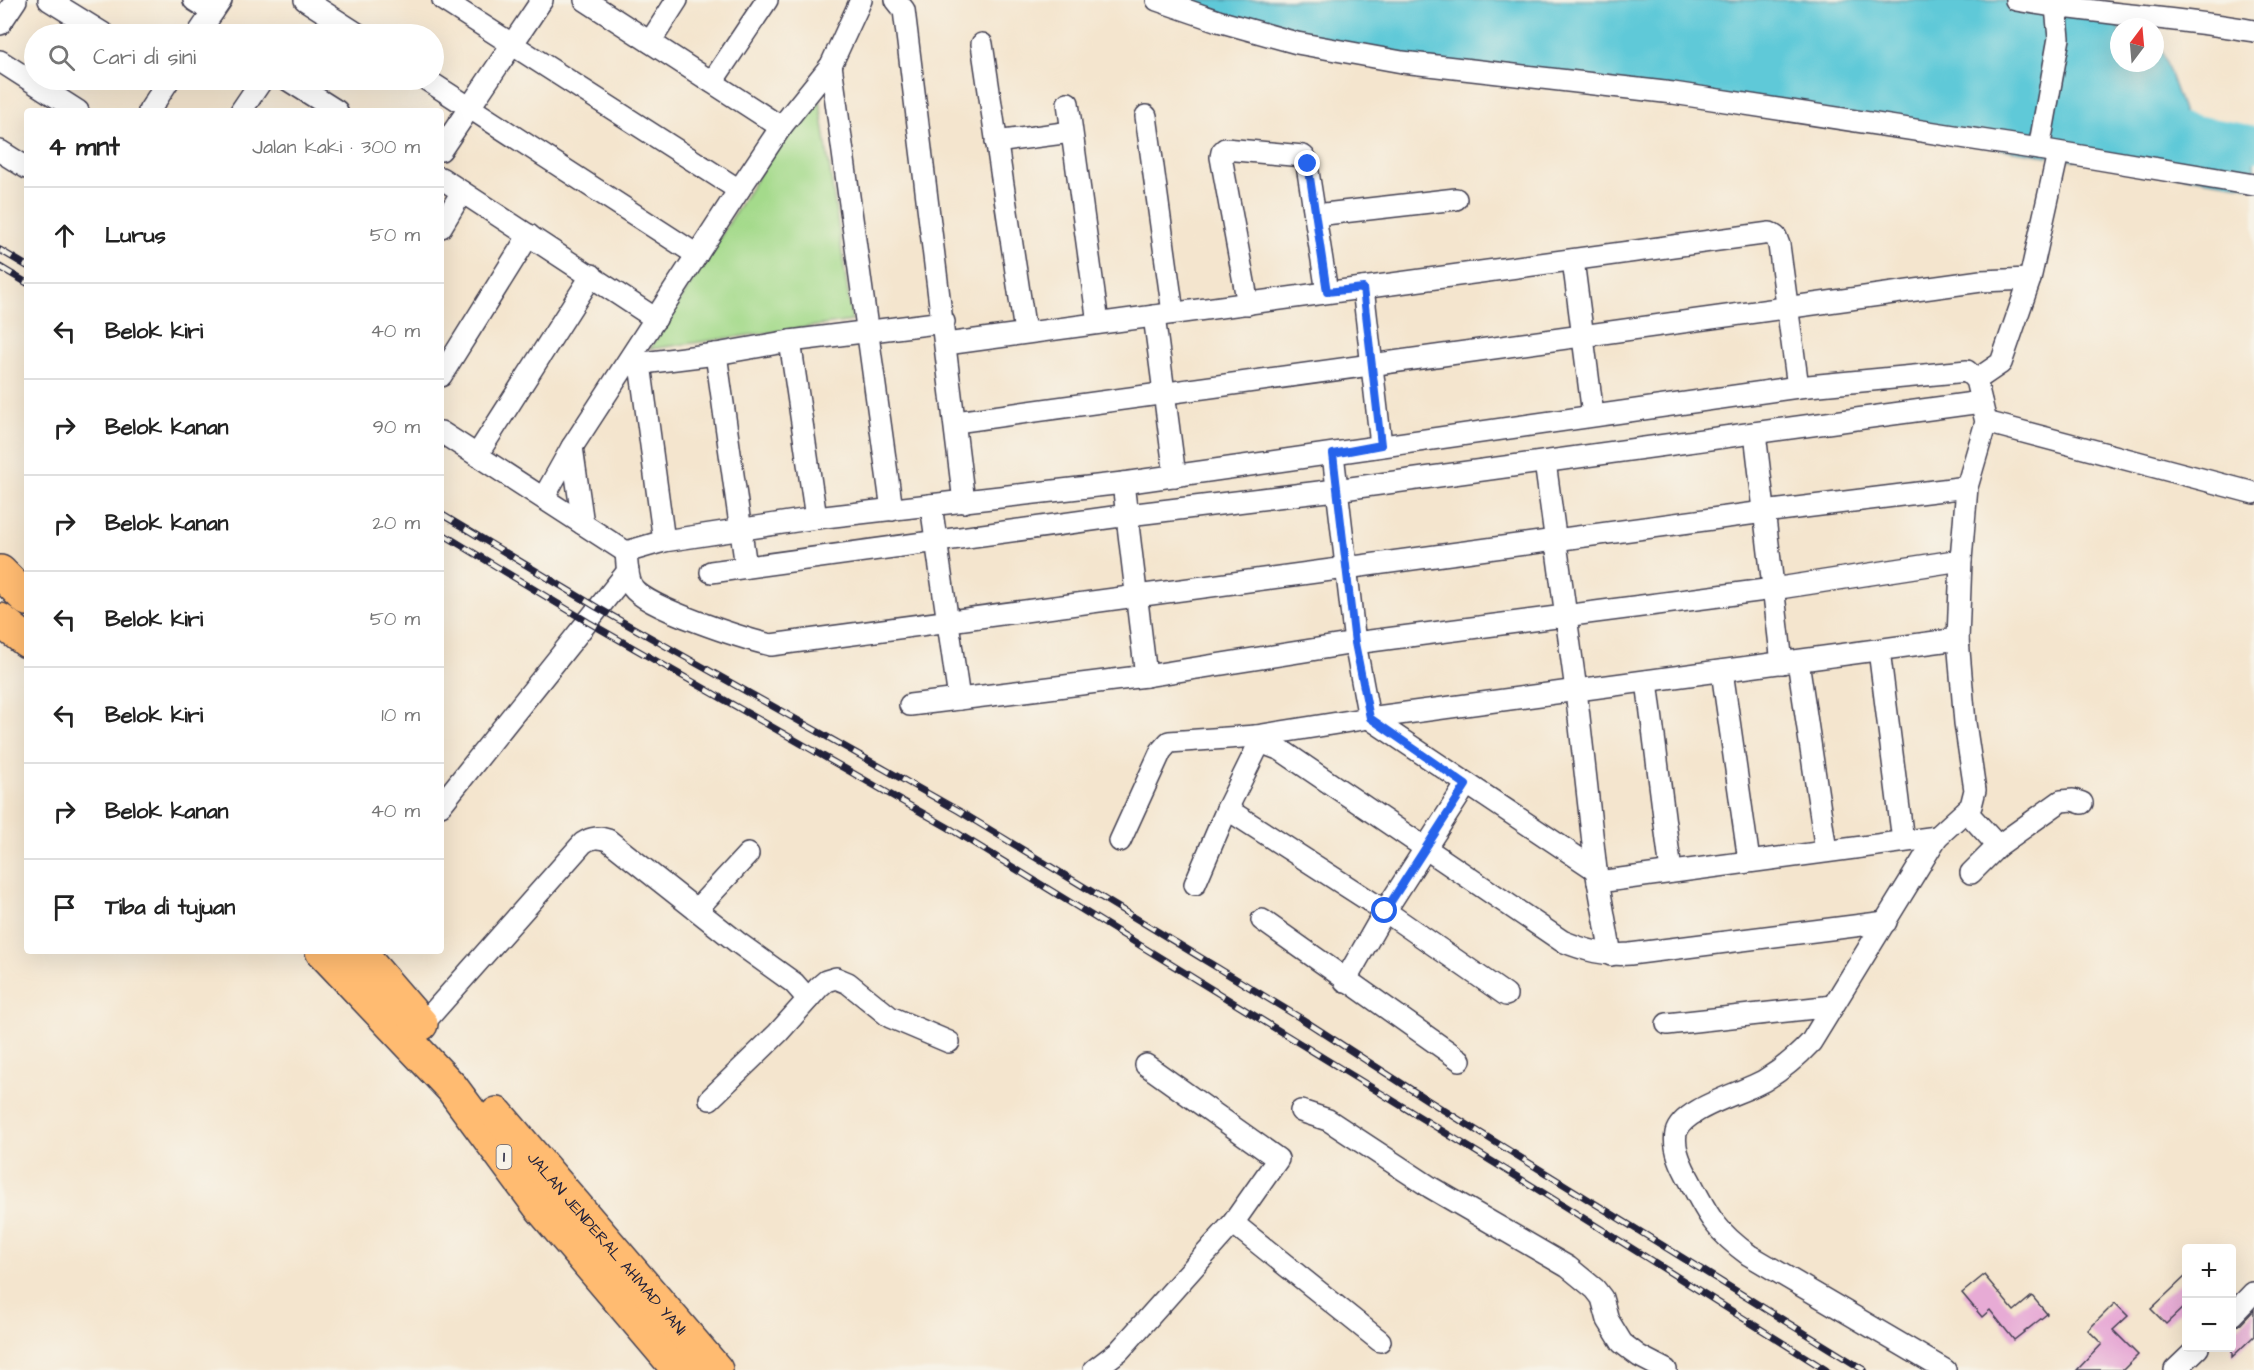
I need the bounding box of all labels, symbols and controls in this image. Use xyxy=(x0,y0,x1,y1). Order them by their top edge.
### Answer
north arrow xyxy=(2110,18,2164,72)
search box xyxy=(24,24,444,90)
icon: search xyxy=(45,41,78,74)
text: Cari di sini xyxy=(93,42,196,73)
text: 4 mnt xyxy=(48,129,120,165)
text: Jalan kaki · 300 m xyxy=(252,133,420,161)
route end xyxy=(1294,150,1320,176)
icon: ahead xyxy=(48,219,81,252)
text: Lurus xyxy=(105,220,166,251)
text: 50 m xyxy=(370,221,420,249)
icon: left xyxy=(48,315,81,348)
text: Belok kiri xyxy=(105,316,203,347)
text: 40 m xyxy=(370,317,420,345)
icon: right xyxy=(48,411,81,444)
text: Belok kanan xyxy=(105,412,229,443)
text: 90 m xyxy=(372,413,420,441)
icon: right xyxy=(48,507,81,540)
text: Belok kanan xyxy=(105,508,229,539)
text: 20 m xyxy=(372,509,420,537)
icon: left xyxy=(48,603,81,636)
text: Belok kiri xyxy=(105,604,203,635)
text: 50 m xyxy=(370,605,420,633)
icon: left xyxy=(48,699,81,732)
text: Belok kiri xyxy=(105,700,203,731)
text: 10 m xyxy=(381,701,420,729)
icon: right xyxy=(48,795,81,828)
text: Belok kanan xyxy=(105,796,229,827)
text: 40 m xyxy=(370,797,420,825)
icon: arrive xyxy=(48,891,81,924)
text: Tiba di tujuan xyxy=(105,892,235,923)
route start xyxy=(1371,897,1397,923)
road number: 1 xyxy=(496,1145,512,1169)
street label: JALAN JENDERAL AHMAD YANI xyxy=(522,1147,691,1340)
map controls xyxy=(2182,1244,2236,1352)
button: + xyxy=(2182,1244,2236,1298)
button: − xyxy=(2182,1298,2236,1352)

